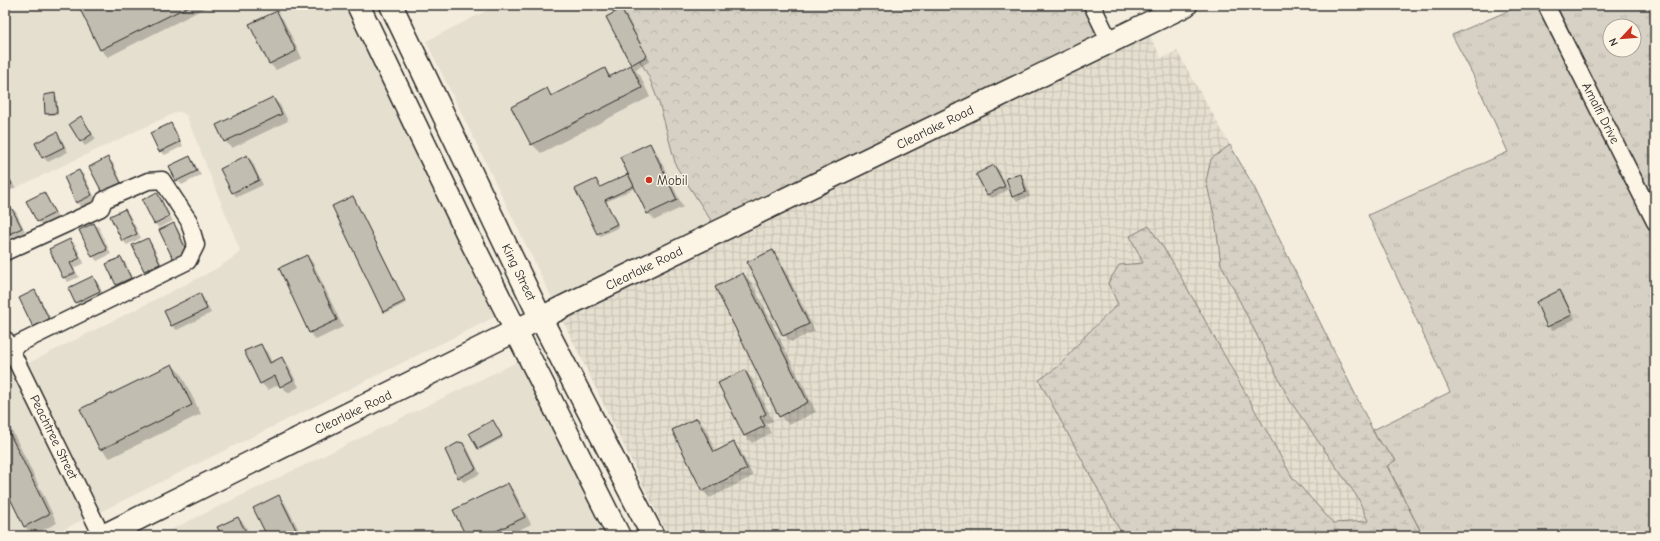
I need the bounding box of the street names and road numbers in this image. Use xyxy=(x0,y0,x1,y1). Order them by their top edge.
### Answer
street label: Amalfi Drive xyxy=(1579,80,1623,147)
street label: Clearlake Road xyxy=(894,102,976,152)
street label: King Street xyxy=(499,241,540,304)
street label: Clearlake Road xyxy=(603,243,685,293)
street label: Clearlake Road xyxy=(312,387,394,437)
street label: Peachtree Street xyxy=(27,392,81,483)

